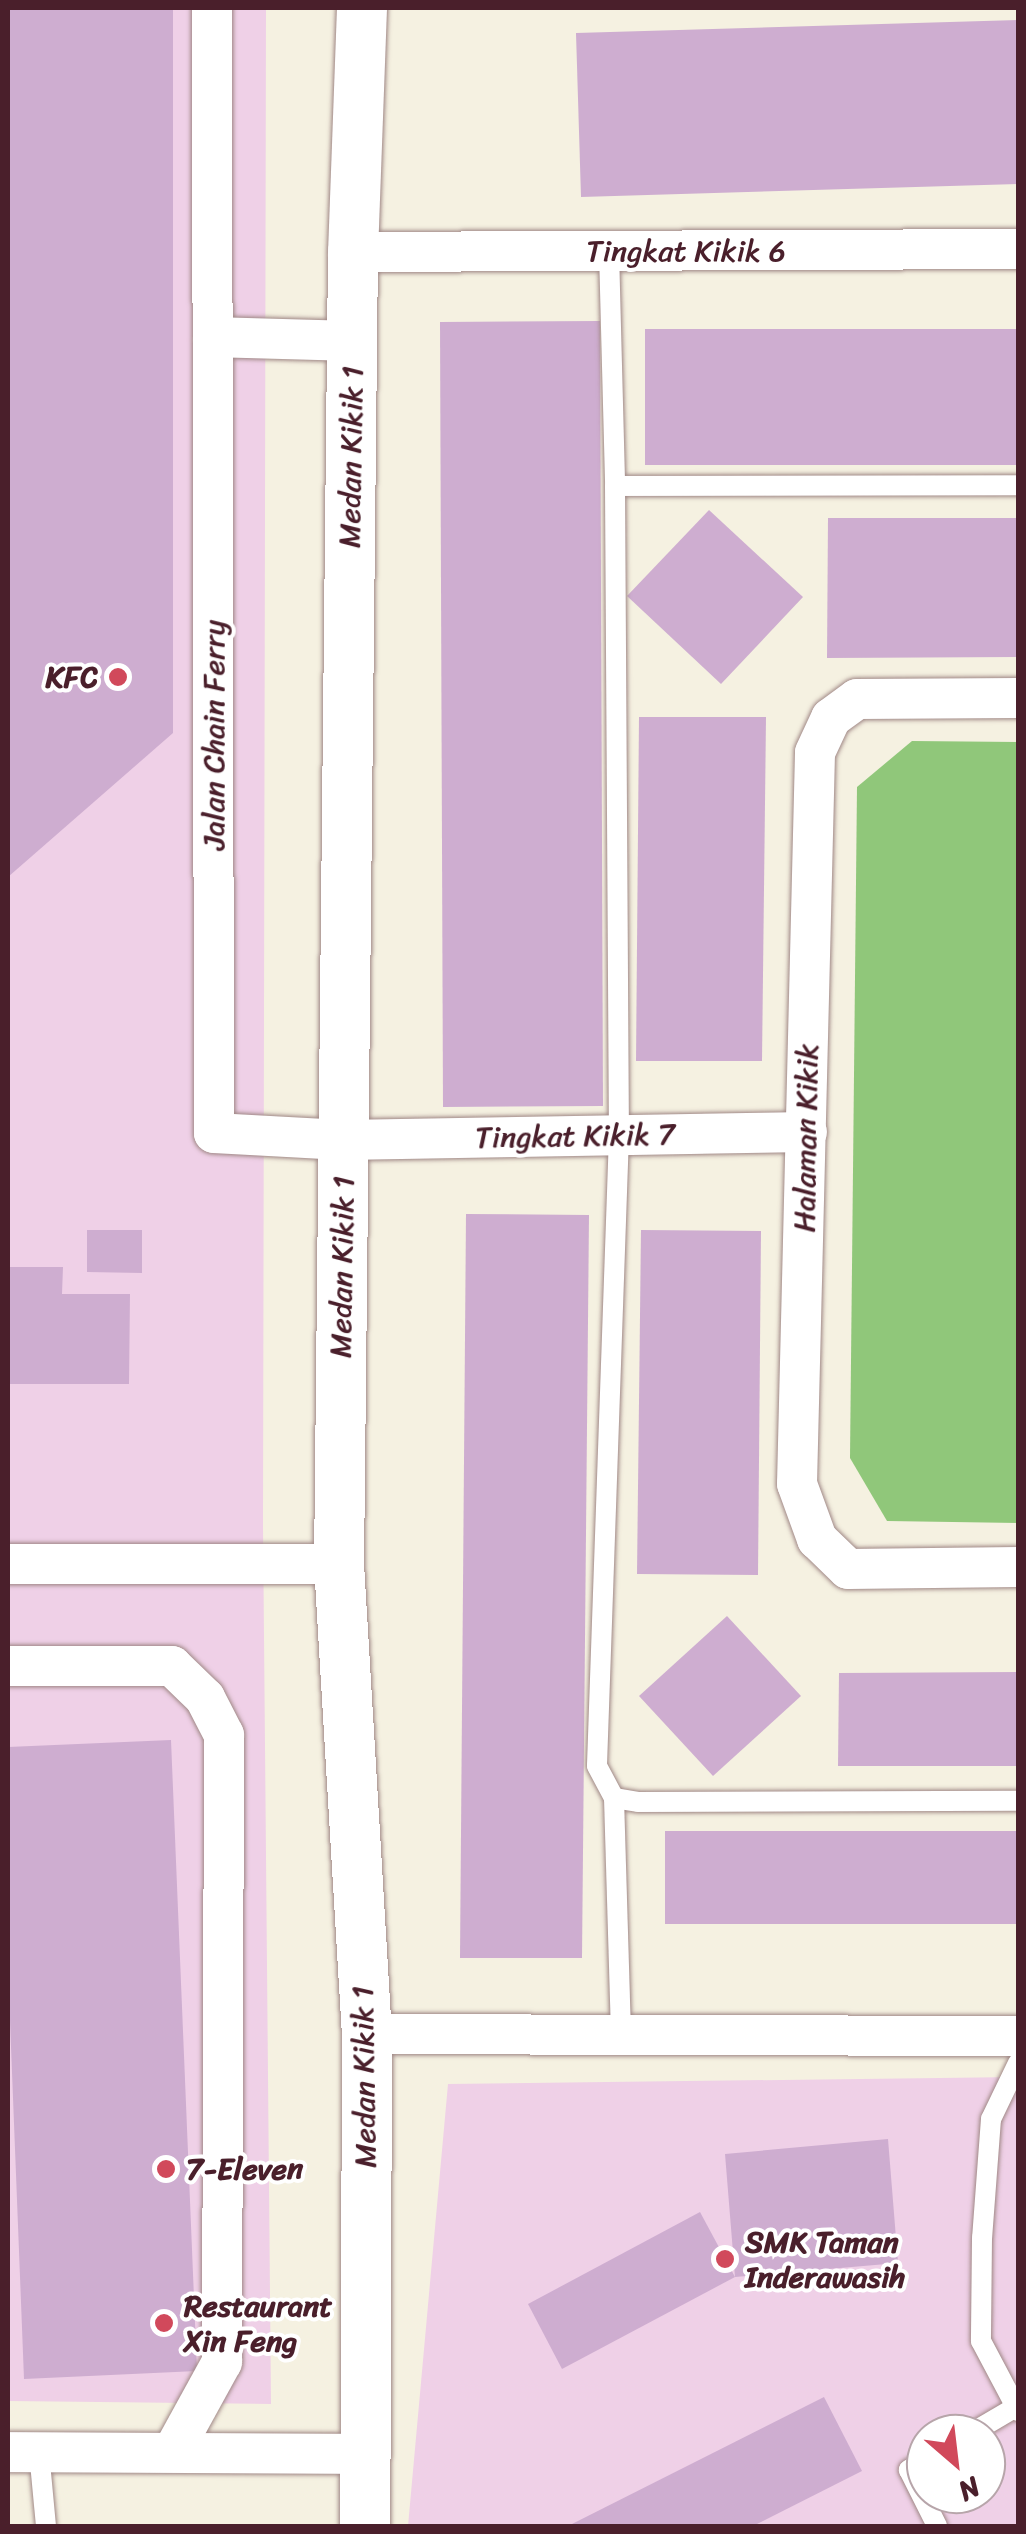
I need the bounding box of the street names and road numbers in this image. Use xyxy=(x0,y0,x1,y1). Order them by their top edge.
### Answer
street label: Tingkat Kikik 6 xyxy=(586,233,786,269)
street label: Medan Kikik 1 xyxy=(331,366,371,548)
street label: Jalan Chain Ferry xyxy=(196,620,232,850)
street label: Halaman Kikik xyxy=(786,1043,826,1233)
street label: Tingkat Kikik 7 xyxy=(475,1116,675,1156)
street label: Medan Kikik 1 xyxy=(322,1176,362,1358)
street label: Medan Kikik 1 xyxy=(344,1986,384,2168)

